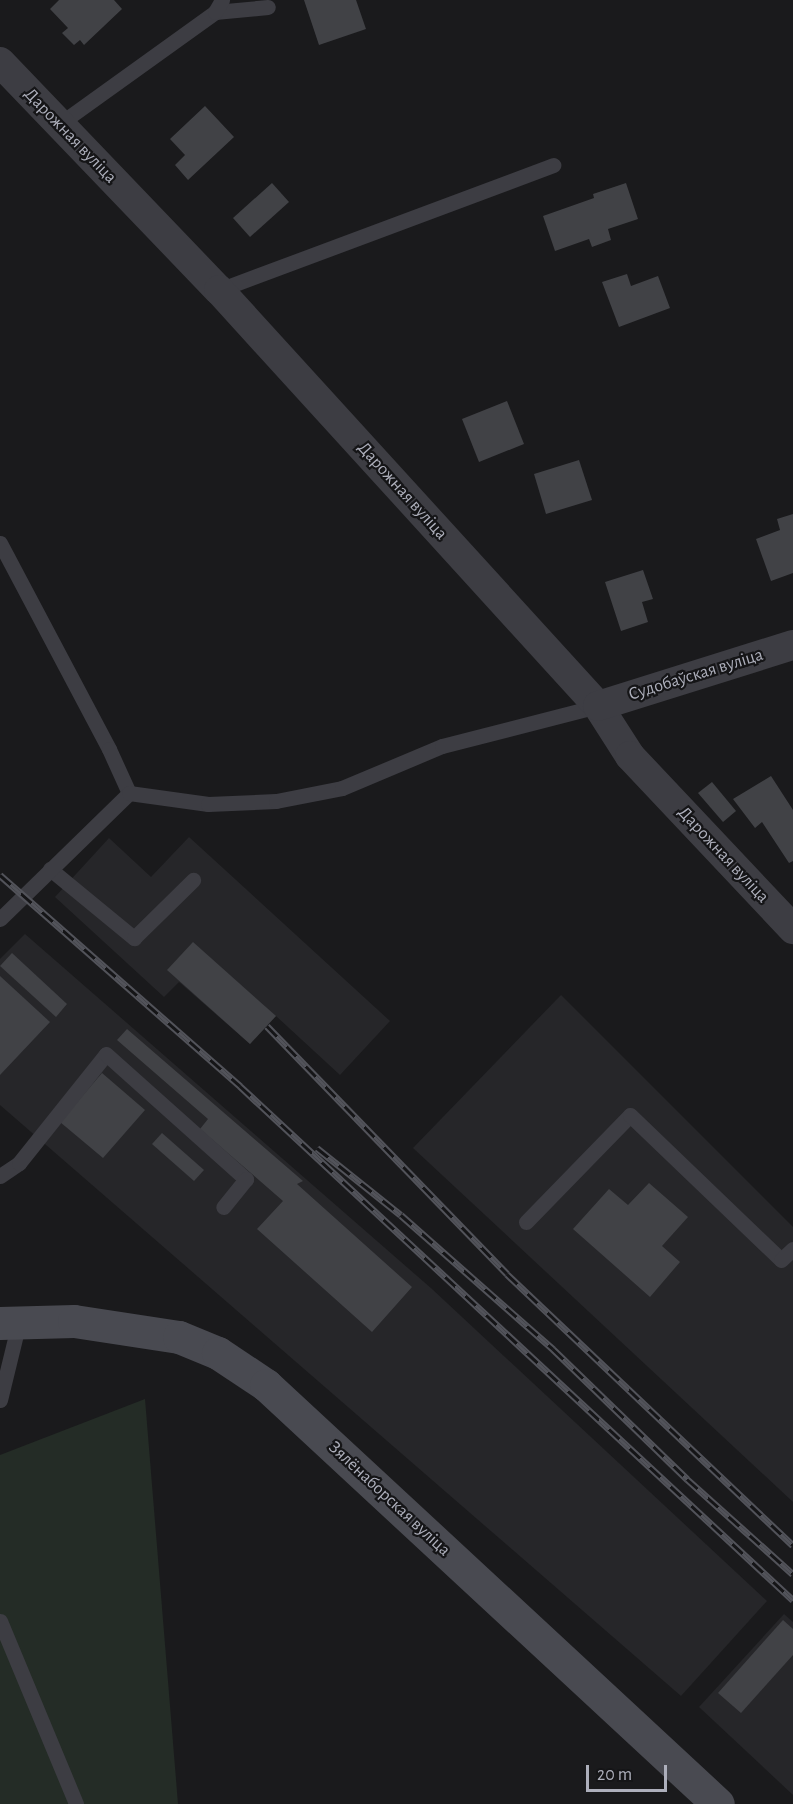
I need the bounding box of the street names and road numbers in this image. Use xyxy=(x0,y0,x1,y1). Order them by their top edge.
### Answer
street label: Дарожная вуліца xyxy=(19,84,121,188)
street label: Дарожная вуліца xyxy=(352,438,452,544)
street label: Судобаўская вуліца xyxy=(626,644,766,706)
street label: Дарожная вуліца xyxy=(673,802,773,908)
street label: Зялёнаборская вуліца xyxy=(323,1437,455,1561)

